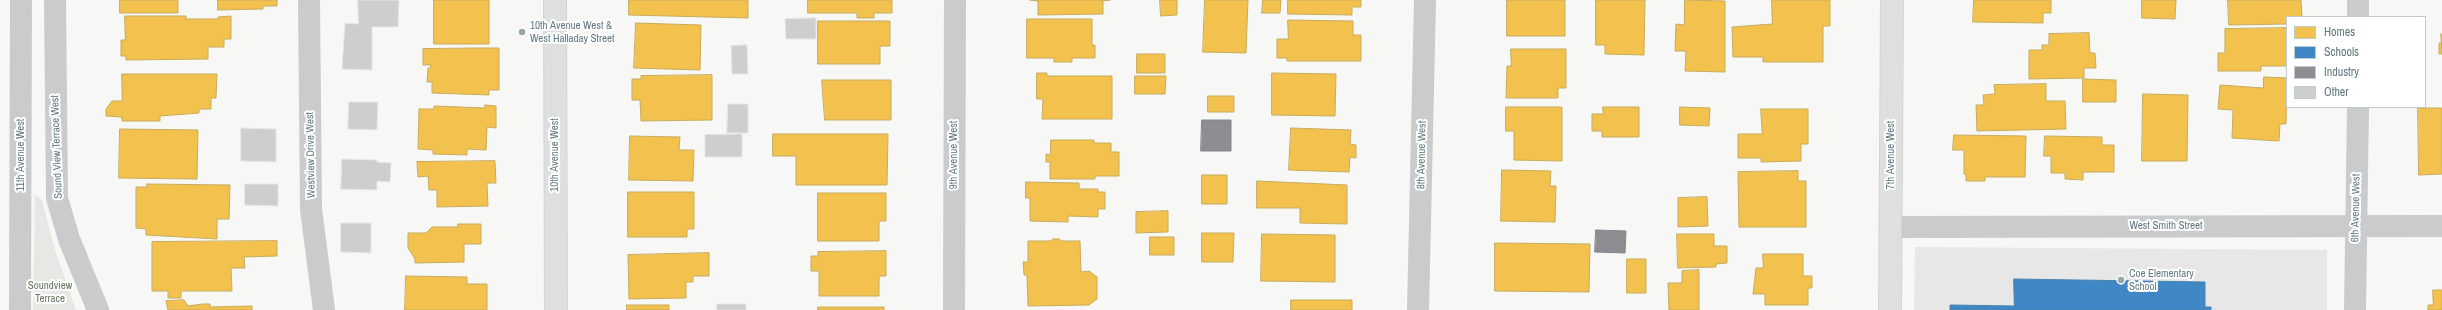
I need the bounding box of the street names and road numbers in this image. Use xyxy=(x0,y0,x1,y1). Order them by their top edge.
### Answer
street label: Sound View Terrace West xyxy=(49,95,65,199)
street label: Westview Drive West xyxy=(304,112,318,198)
street label: 10th Avenue West xyxy=(548,118,562,192)
street label: 11th Avenue West xyxy=(14,119,28,191)
street label: 9th Avenue West xyxy=(947,121,961,189)
street label: 8th Avenue West xyxy=(1415,121,1429,189)
street label: 7th Avenue West xyxy=(1884,121,1898,189)
street label: 6th Avenue West xyxy=(2349,174,2363,242)
street label: West Smith Street xyxy=(2129,219,2203,233)

